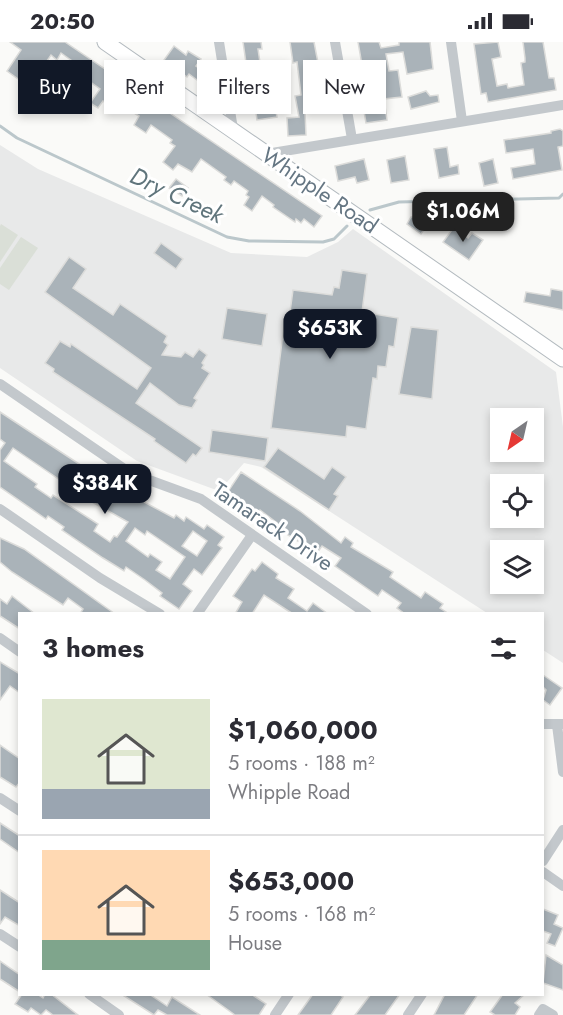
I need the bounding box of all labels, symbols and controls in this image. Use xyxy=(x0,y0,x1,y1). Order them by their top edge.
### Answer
text: 20:50 xyxy=(30,5,95,37)
chip: Buy xyxy=(18,60,92,114)
chip: Rent xyxy=(104,60,185,114)
chip: Filters xyxy=(197,60,291,114)
chip: New xyxy=(303,60,386,114)
street label: Whipple Road xyxy=(255,139,385,241)
water label: Dry Creek xyxy=(124,158,231,233)
pin: $1.06M xyxy=(414,192,512,243)
text: $1.06M xyxy=(426,197,500,226)
pin: $653K xyxy=(288,309,372,360)
text: $653K xyxy=(297,314,363,343)
north arrow xyxy=(490,408,544,462)
map controls xyxy=(490,408,544,594)
pin: $384K xyxy=(63,464,147,515)
text: $384K xyxy=(72,469,138,498)
street label: Tamarack Drive xyxy=(206,474,340,578)
button: locate xyxy=(490,474,544,528)
button: layers xyxy=(490,540,544,594)
text: 3 homes xyxy=(42,629,144,667)
icon: filters xyxy=(487,632,520,665)
text: $1,060,000 xyxy=(228,711,378,749)
icon: home xyxy=(90,723,162,795)
text: 5 rooms · 188 m² xyxy=(228,749,375,778)
text: Whipple Road xyxy=(228,778,350,807)
text: $653,000 xyxy=(228,862,354,900)
icon: home xyxy=(90,874,162,946)
text: 5 rooms · 168 m² xyxy=(228,900,375,929)
text: House xyxy=(228,929,282,958)

